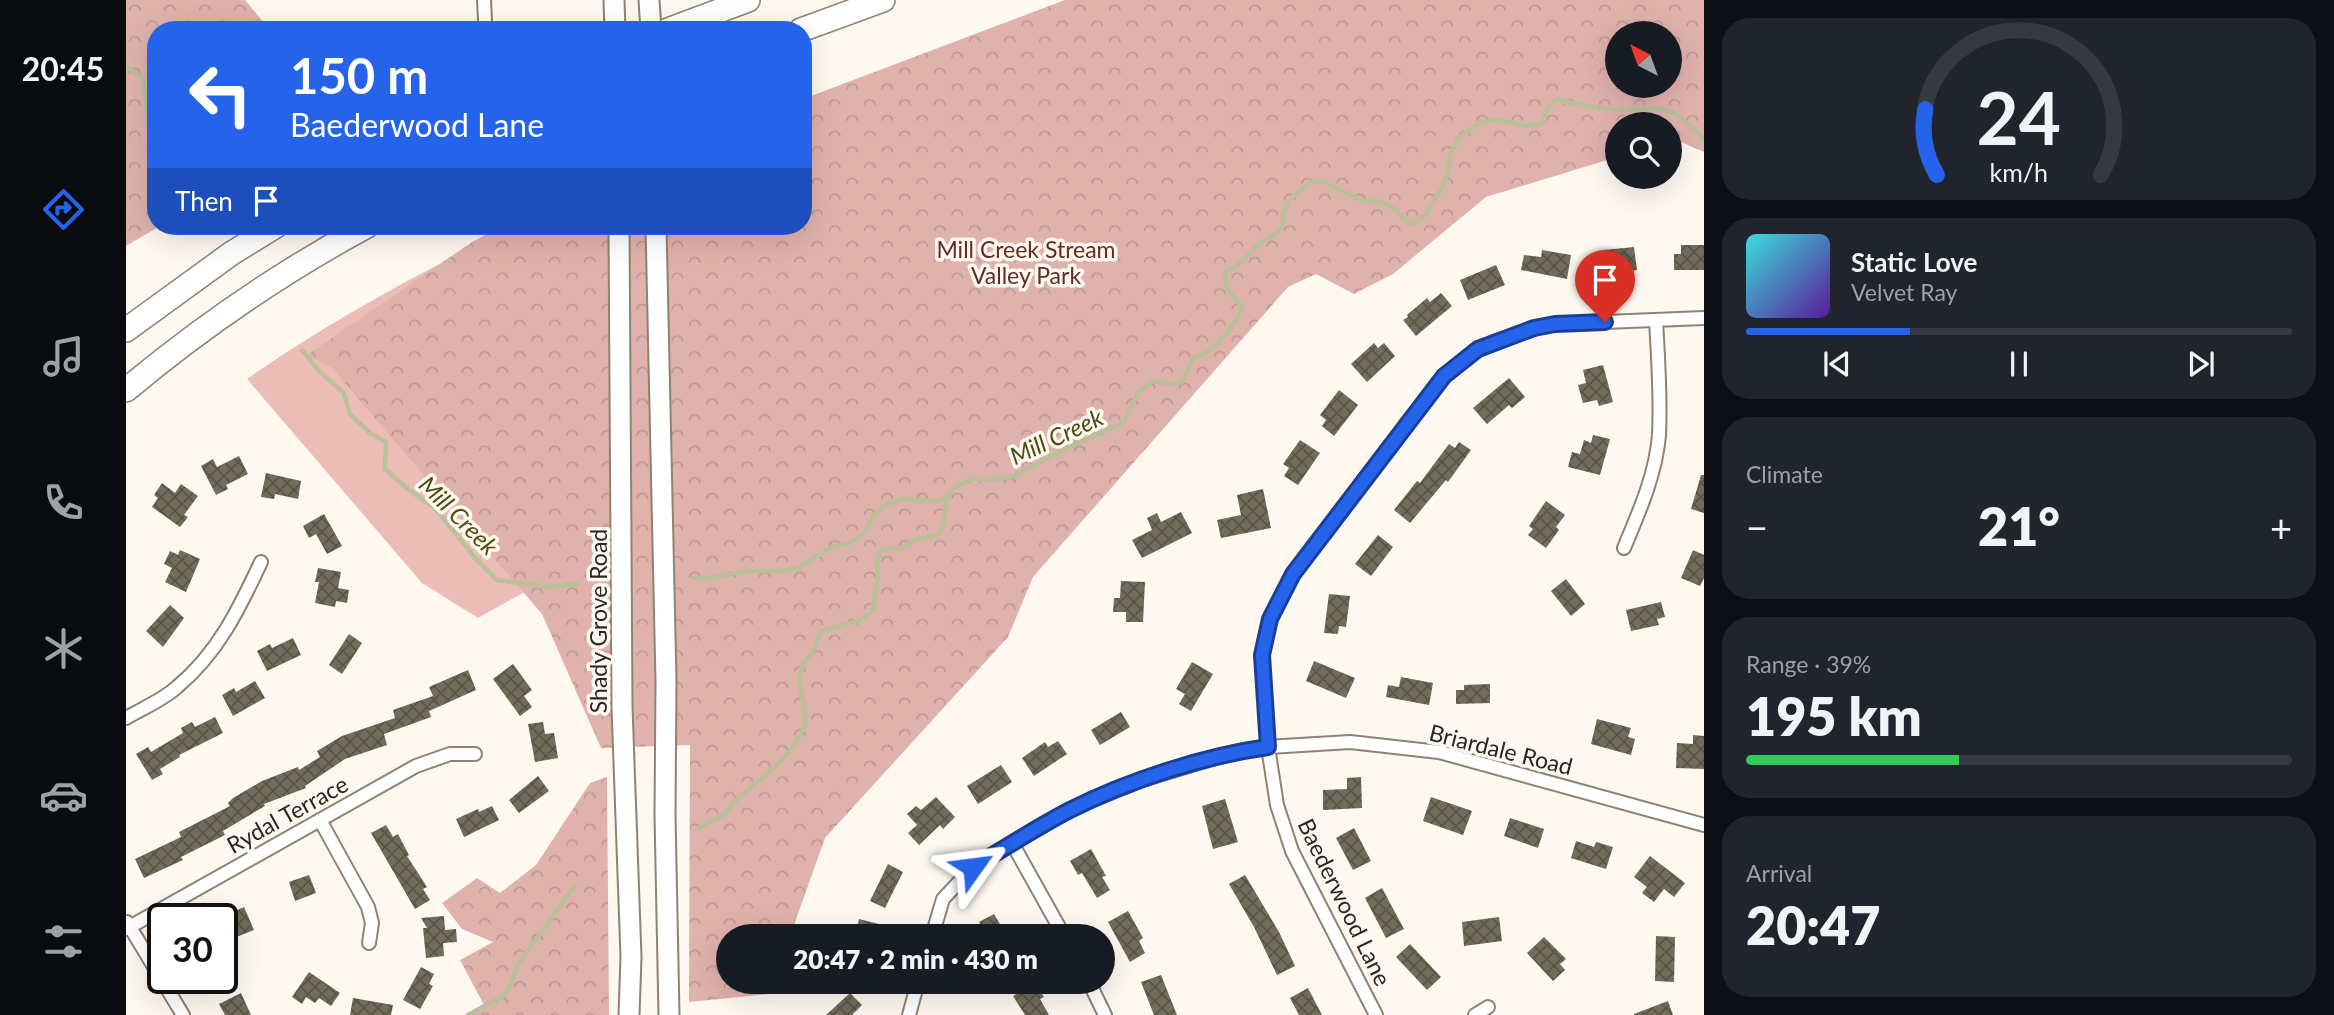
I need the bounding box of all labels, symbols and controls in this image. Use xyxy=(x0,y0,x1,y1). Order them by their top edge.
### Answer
north arrow xyxy=(1605,21,1682,98)
map controls xyxy=(1605,21,1682,189)
text: 150 m xyxy=(290,46,428,104)
text: 20:45 xyxy=(22,49,104,88)
icon: left xyxy=(175,49,266,140)
text: 24 xyxy=(1977,73,2061,161)
text: Baederwood Lane xyxy=(290,105,544,144)
button: search xyxy=(1605,112,1682,189)
text: km/h xyxy=(1990,157,2048,187)
icon: arrive xyxy=(247,182,285,220)
icon: directions xyxy=(39,185,88,234)
text: Then xyxy=(175,185,233,217)
park label: Mill Creek Stream Valley Park xyxy=(936,235,1116,289)
text: Static Love xyxy=(1851,246,1978,278)
pin xyxy=(1575,250,1635,322)
icon: arrive xyxy=(1586,261,1624,299)
text: Velvet Ray xyxy=(1851,278,1957,306)
icon: music xyxy=(39,332,88,381)
icon: previous xyxy=(1818,345,1856,383)
icon: pause xyxy=(2000,345,2038,383)
icon: next xyxy=(2182,345,2220,383)
water label: Mill Creek xyxy=(1005,402,1108,470)
text: Climate xyxy=(1746,460,1823,488)
water label: Mill Creek xyxy=(414,470,505,561)
icon: phone xyxy=(39,478,88,527)
text: 21° xyxy=(1978,495,2060,557)
text: − xyxy=(1746,504,1768,550)
text: + xyxy=(2270,504,2292,550)
street label: Shady Grove Road xyxy=(584,529,612,713)
icon: climate xyxy=(39,624,88,673)
text: Range · 39% xyxy=(1746,650,1871,678)
text: 195 km xyxy=(1746,685,1922,747)
street label: Briardale Road xyxy=(1426,718,1576,780)
street label: Rydal Terrace xyxy=(221,769,353,859)
icon: car xyxy=(39,771,88,820)
street label: Baederwood Lane xyxy=(1292,814,1398,990)
position arrow xyxy=(936,830,1010,904)
text: Arrival xyxy=(1746,859,1812,887)
text: 20:47 xyxy=(1746,894,1880,956)
speed limit sign: 30 xyxy=(147,903,238,994)
icon: filters xyxy=(39,917,88,966)
text: 20:47 · 2 min · 430 m xyxy=(793,943,1038,975)

